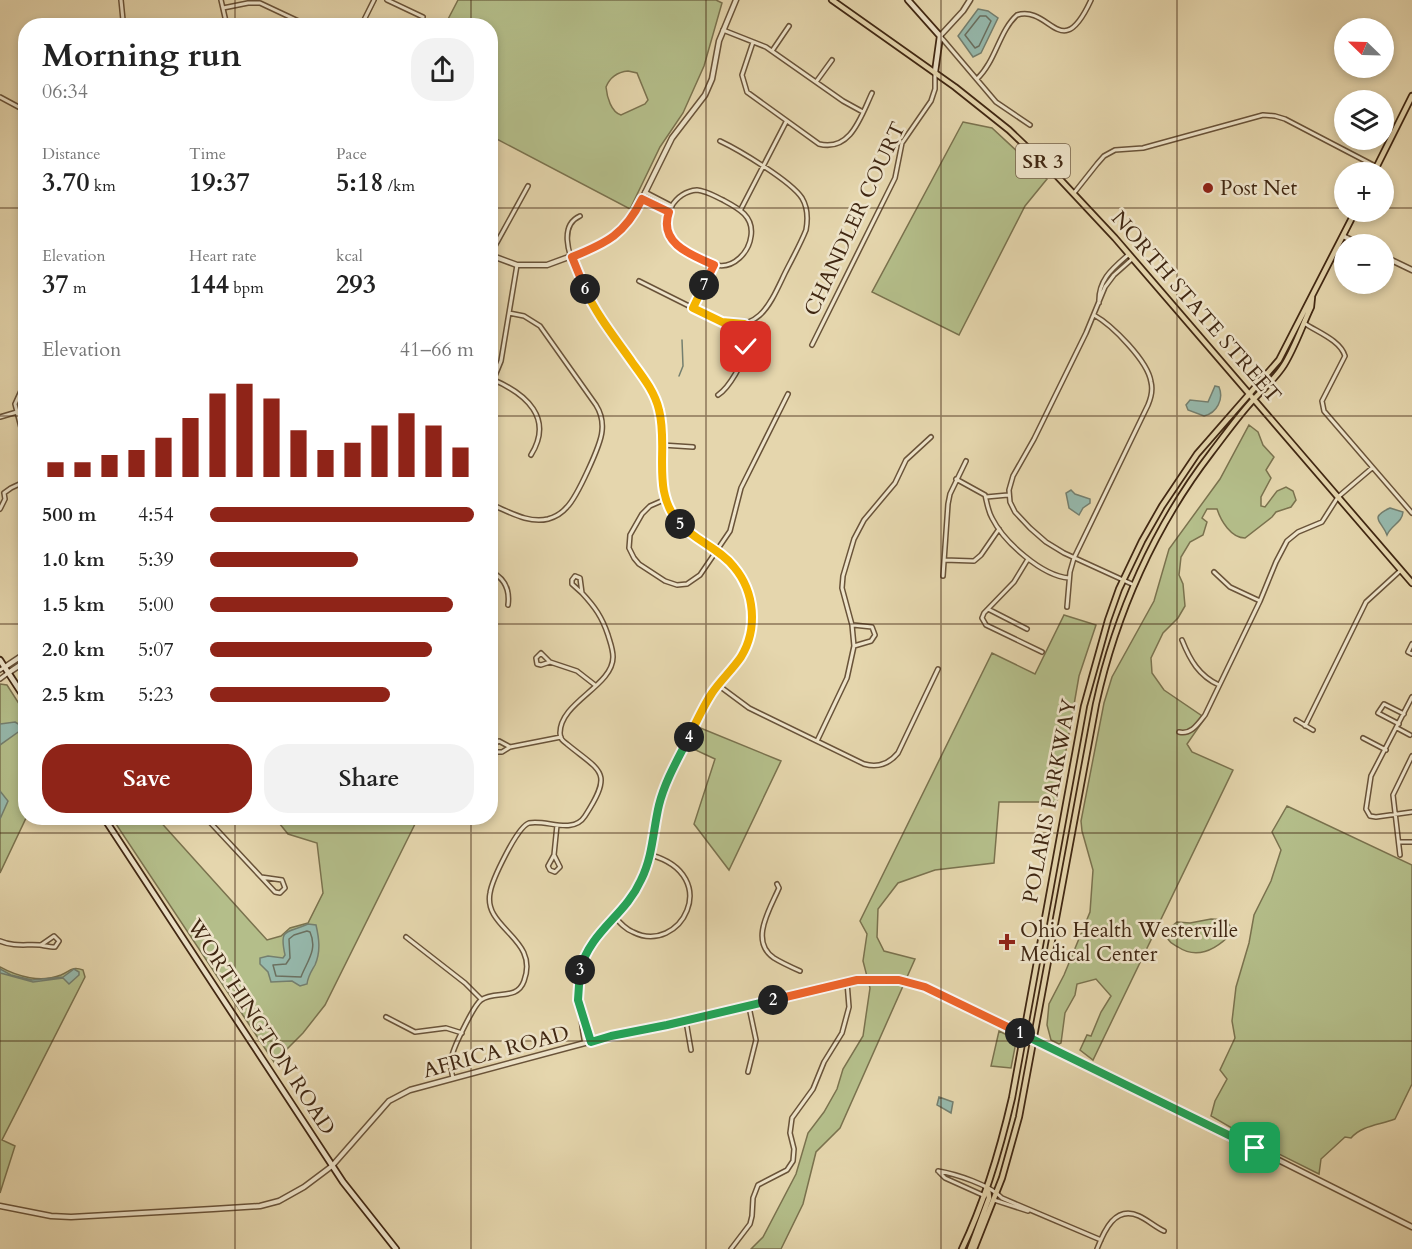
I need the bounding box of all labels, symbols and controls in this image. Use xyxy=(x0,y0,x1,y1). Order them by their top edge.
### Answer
north arrow xyxy=(1334,18,1394,78)
map controls xyxy=(1334,18,1394,294)
text: Morning run xyxy=(42,33,242,78)
button: share xyxy=(411,38,474,101)
text: 06:34 xyxy=(42,78,88,105)
button: layers xyxy=(1334,90,1394,150)
street label: CHANDLER COURT xyxy=(797,117,913,321)
text: Distance xyxy=(42,143,100,165)
text: Time xyxy=(189,143,226,165)
text: Pace xyxy=(336,143,367,165)
road number: SR 3 xyxy=(1016,144,1070,178)
button: + xyxy=(1334,162,1394,222)
text: 3.70 xyxy=(42,165,90,200)
text: 19:37 xyxy=(189,165,250,200)
text: 5:18 xyxy=(336,165,384,200)
place label: Post Net xyxy=(1220,174,1298,203)
text: km xyxy=(90,175,116,197)
text: /km xyxy=(384,175,415,197)
marker: Post Net xyxy=(1201,181,1215,195)
street label: NORTH STATE STREET xyxy=(1104,205,1288,409)
button: − xyxy=(1334,234,1394,294)
text: Elevation xyxy=(42,245,106,267)
text: Heart rate xyxy=(189,245,257,267)
text: kcal xyxy=(336,245,363,267)
text: 37 xyxy=(42,267,69,302)
text: 144 xyxy=(189,267,229,302)
text: 293 xyxy=(336,267,376,302)
pin: 7 xyxy=(689,270,719,300)
pin: 6 xyxy=(570,274,600,304)
text: 7 xyxy=(700,274,708,296)
text: m xyxy=(69,277,86,299)
text: bpm xyxy=(229,277,264,299)
text: 6 xyxy=(581,278,589,300)
pin xyxy=(720,321,771,372)
icon: check xyxy=(729,330,762,363)
text: Elevation xyxy=(42,336,121,363)
text: 41–66 m xyxy=(400,336,474,363)
text: 500 m xyxy=(42,501,97,528)
text: 4:54 xyxy=(138,501,174,528)
pin: 5 xyxy=(665,509,695,539)
text: 5 xyxy=(676,513,684,535)
text: 1.0 km xyxy=(42,546,105,573)
text: 5:39 xyxy=(138,546,174,573)
text: 1.5 km xyxy=(42,591,105,618)
text: 5:00 xyxy=(138,591,174,618)
text: 2.0 km xyxy=(42,636,105,663)
text: 5:07 xyxy=(138,636,174,663)
text: 2.5 km xyxy=(42,681,105,708)
text: 5:23 xyxy=(138,681,174,708)
street label: POLARIS PARKWAY xyxy=(1016,696,1084,906)
pin: 4 xyxy=(674,722,704,752)
text: 4 xyxy=(685,726,693,748)
button: Save xyxy=(42,744,252,813)
button: Share xyxy=(264,744,474,813)
street label: WORTHINGTON ROAD xyxy=(180,912,342,1141)
place label: Ohio Health Westerville Medical Center xyxy=(1020,916,1238,969)
marker: Ohio Health Westerville Medical Center xyxy=(998,933,1016,951)
pin: 3 xyxy=(565,955,595,985)
text: 3 xyxy=(576,959,584,981)
pin: 2 xyxy=(758,985,788,1015)
text: 2 xyxy=(769,989,777,1011)
pin: 1 xyxy=(1005,1018,1035,1048)
street label: AFRICA ROAD xyxy=(420,1019,572,1085)
text: 1 xyxy=(1016,1022,1024,1044)
pin xyxy=(1229,1122,1280,1173)
icon: arrive xyxy=(1238,1131,1271,1164)

